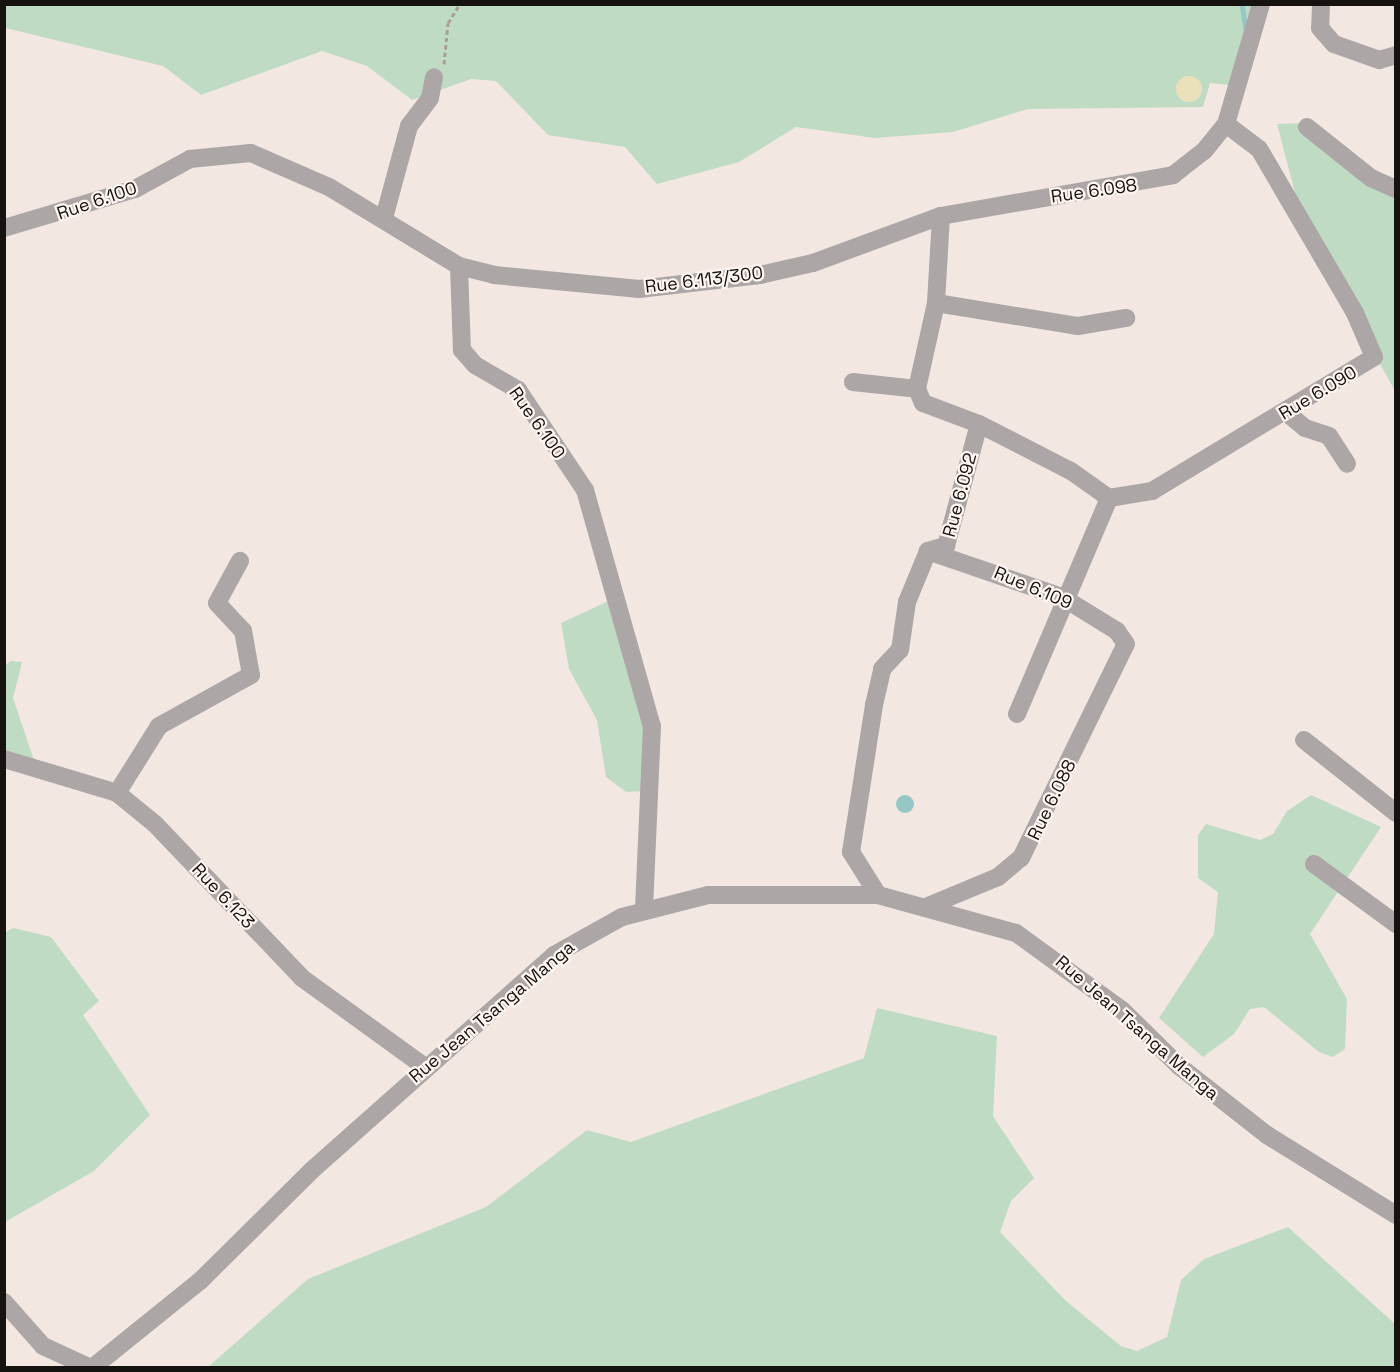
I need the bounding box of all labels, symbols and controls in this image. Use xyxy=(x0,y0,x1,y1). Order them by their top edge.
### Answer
street label: Rue 6.098 xyxy=(1050,174,1138,208)
street label: Rue 6.100 xyxy=(54,177,140,225)
street label: Rue 6.113/300 xyxy=(644,262,764,298)
street label: Rue 6.090 xyxy=(1275,361,1361,425)
street label: Rue 6.100 xyxy=(504,383,570,463)
street label: Rue 6.092 xyxy=(938,451,982,539)
street label: Rue 6.109 xyxy=(991,562,1075,614)
street label: Rue 6.088 xyxy=(1023,756,1081,844)
street label: Rue 6.123 xyxy=(187,859,259,933)
street label: Rue Jean Tsanga Manga xyxy=(405,936,579,1088)
street label: Rue Jean Tsanga Manga xyxy=(1051,951,1223,1105)

